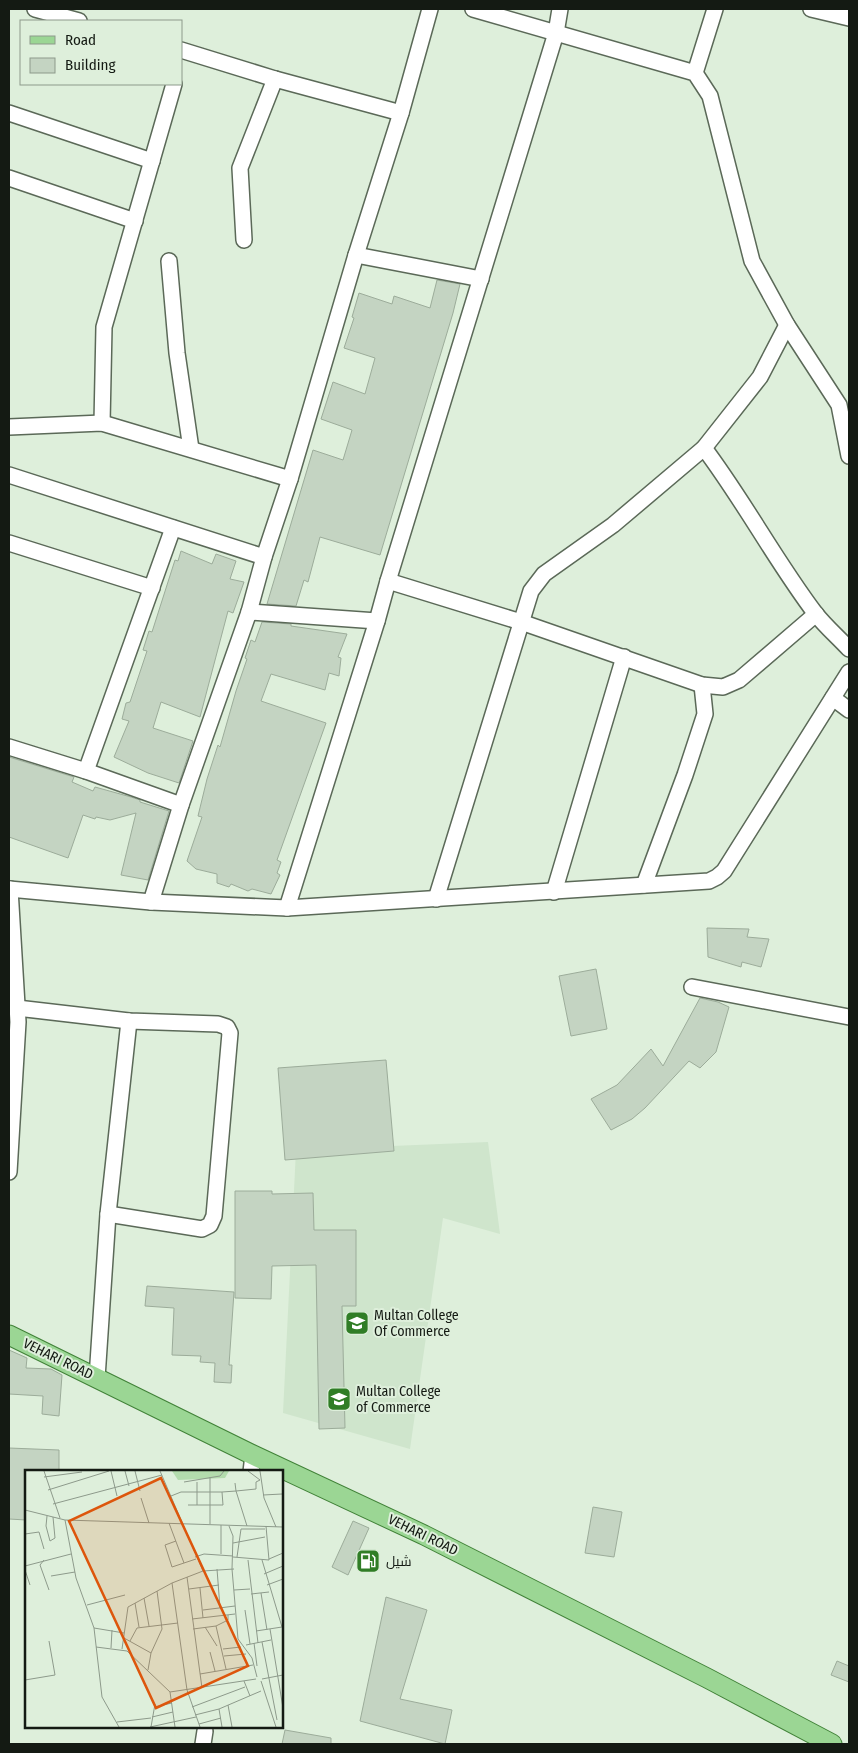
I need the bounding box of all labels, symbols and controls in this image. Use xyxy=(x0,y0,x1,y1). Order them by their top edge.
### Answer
legend xyxy=(20,20,182,85)
text: Road xyxy=(65,31,96,49)
text: Building xyxy=(65,56,116,74)
place label: Multan College Of Commerce xyxy=(374,1307,459,1340)
school or university icon: Multan College Of Commerce xyxy=(344,1310,370,1336)
street label: VEHARI ROAD xyxy=(20,1335,96,1383)
place label: Multan College of Commerce xyxy=(356,1383,441,1416)
school or university icon: Multan College of Commerce xyxy=(326,1386,352,1412)
inset map xyxy=(25,1470,282,1728)
street label: VEHARI ROAD xyxy=(385,1511,461,1559)
fuel station icon: شیل xyxy=(355,1548,381,1574)
place label: شیل xyxy=(386,1553,411,1570)

